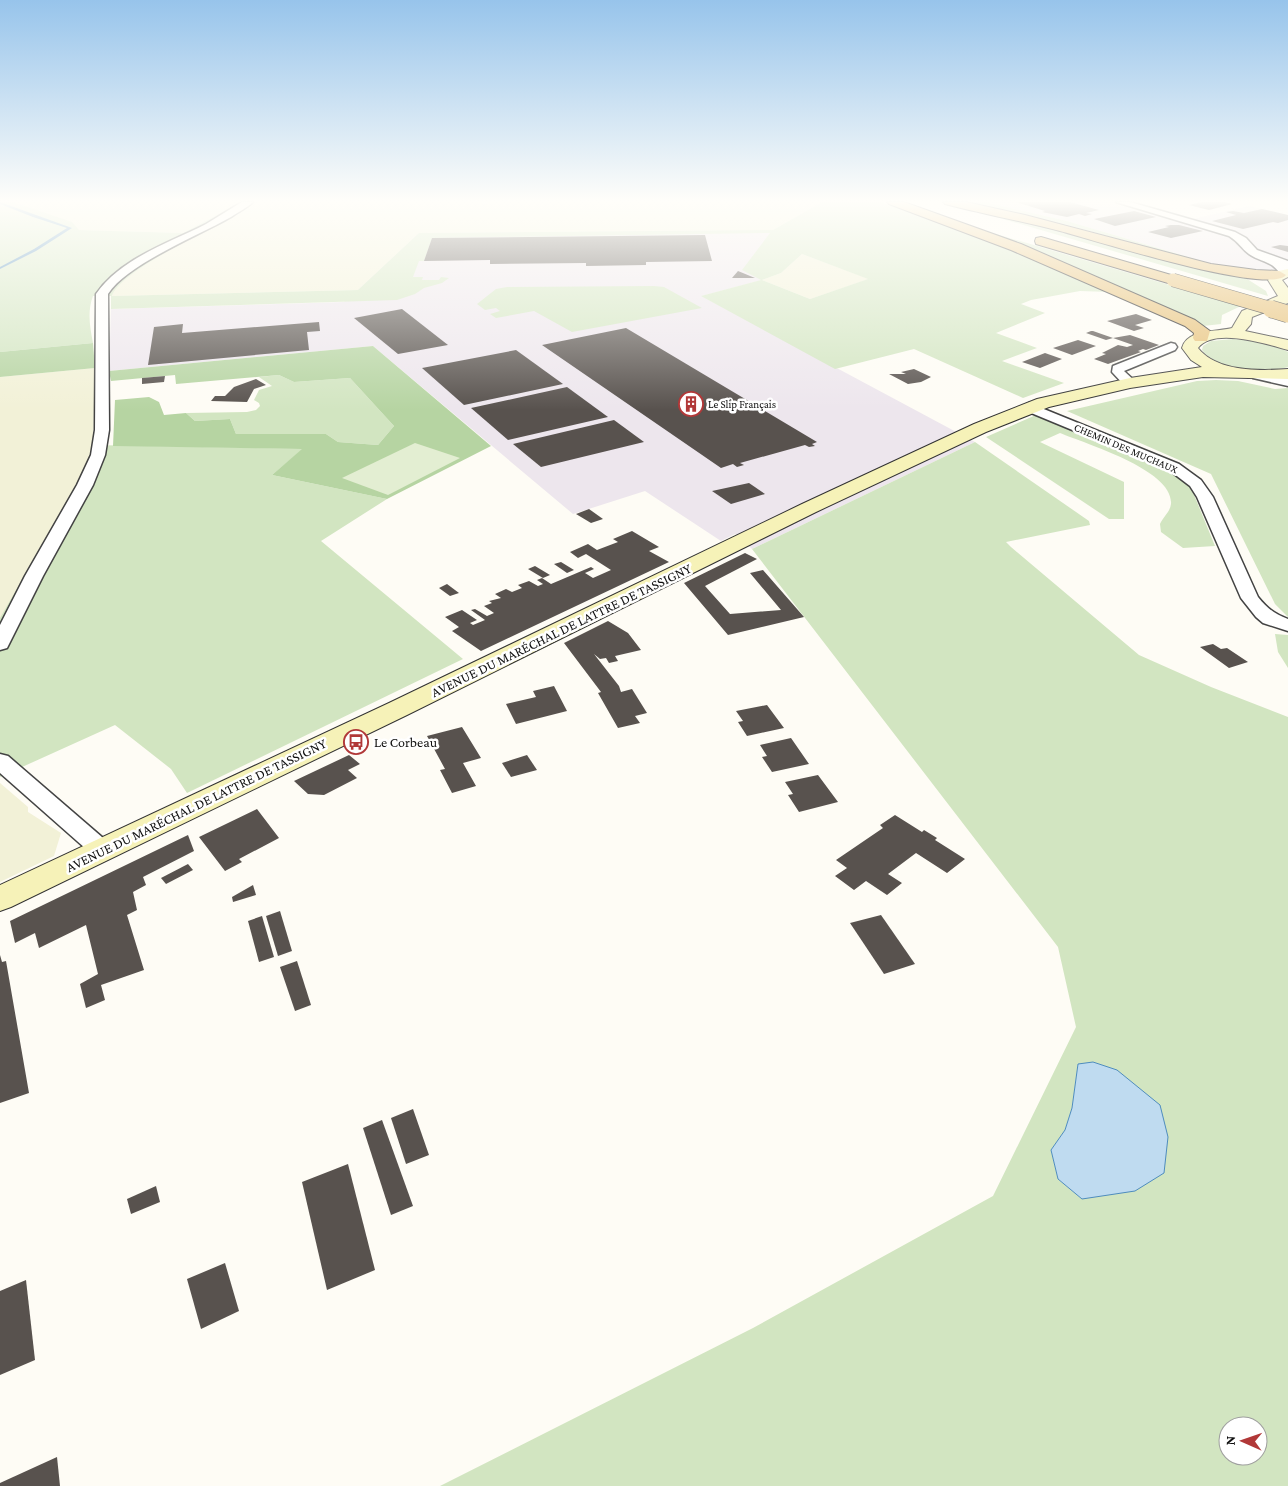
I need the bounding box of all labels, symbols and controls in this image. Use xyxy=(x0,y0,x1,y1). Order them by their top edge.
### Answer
building icon: Le Slip Français xyxy=(678,391,704,417)
place label: Le Slip Français xyxy=(708,398,776,411)
street label: CHEMIN DES MUCHAUX xyxy=(1072,421,1180,476)
street label: AVENUE DU MARÉCHAL DE LATTRE DE TASSIGNY xyxy=(428,560,694,700)
bus stop icon: Le Corbeau xyxy=(343,729,369,755)
place label: Le Corbeau xyxy=(374,734,438,750)
street label: AVENUE DU MARÉCHAL DE LATTRE DE TASSIGNY xyxy=(63,735,329,875)
north arrow xyxy=(1218,1416,1268,1466)
text: N xyxy=(1222,1435,1238,1446)

